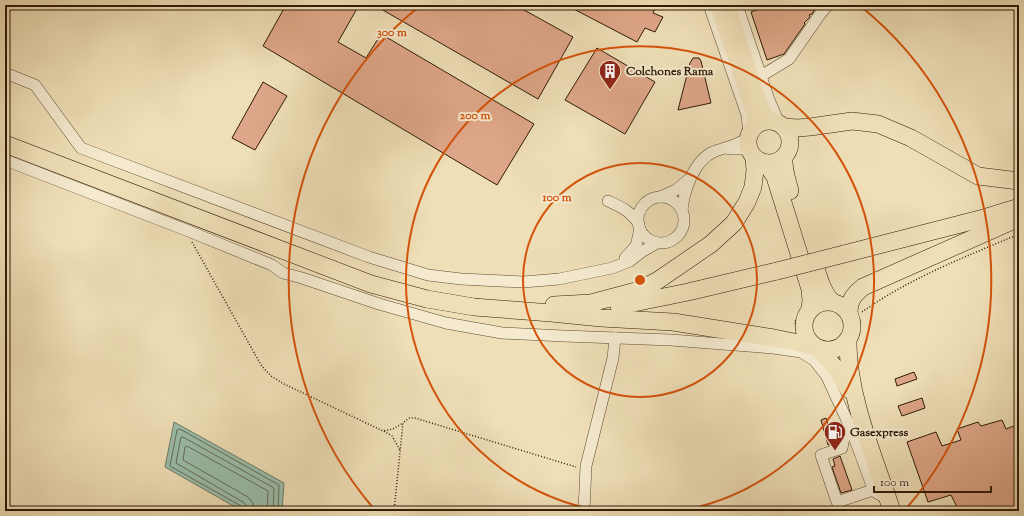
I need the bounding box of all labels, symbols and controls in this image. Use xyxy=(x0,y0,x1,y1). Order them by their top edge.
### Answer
text: 300 m xyxy=(377,24,407,42)
building icon: Colchones Rama xyxy=(597,58,623,91)
place label: Colchones Rama xyxy=(626,63,714,81)
text: 200 m xyxy=(460,107,490,125)
text: 100 m xyxy=(541,189,572,207)
centre of rings xyxy=(633,273,647,287)
fuel station icon: Gasexpress xyxy=(822,419,848,452)
place label: Gasexpress xyxy=(850,424,908,442)
scale bar xyxy=(874,468,991,494)
text: 100 m xyxy=(880,474,909,492)

